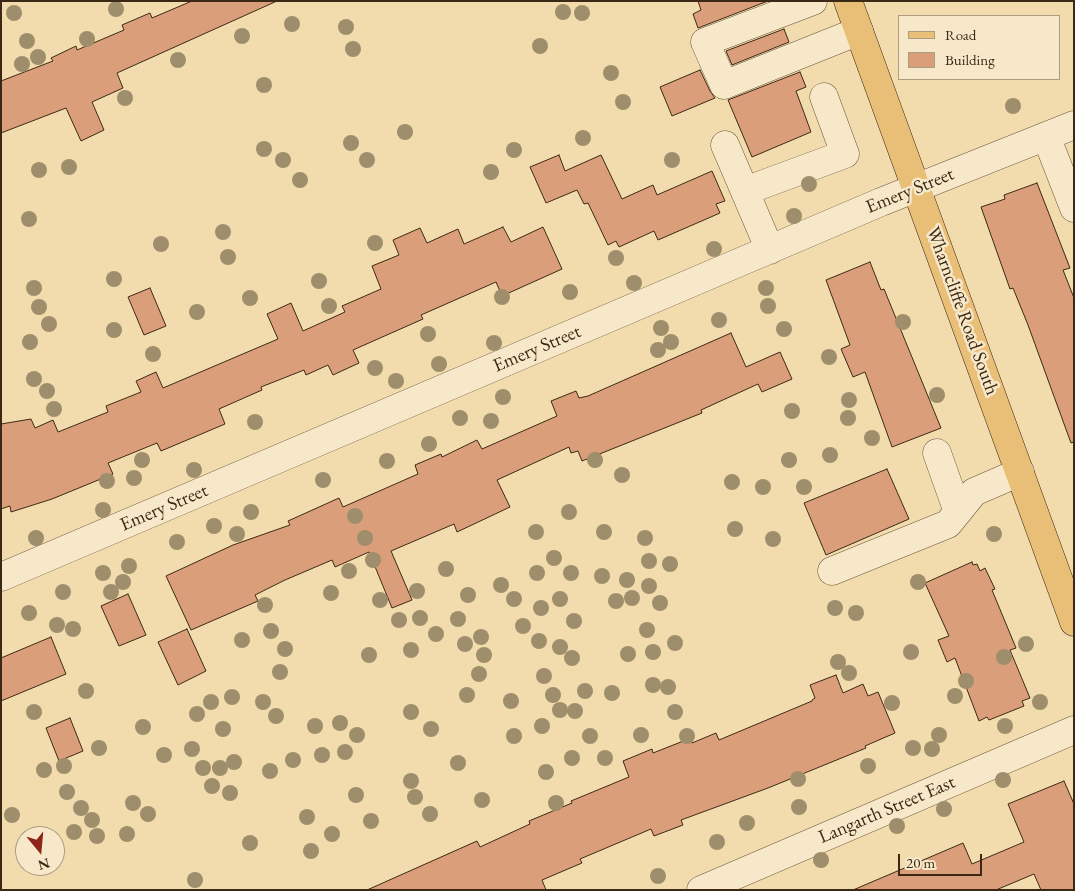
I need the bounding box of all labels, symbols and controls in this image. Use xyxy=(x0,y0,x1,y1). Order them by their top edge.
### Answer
legend xyxy=(898,15,1060,80)
text: Road xyxy=(945,25,976,44)
text: Building xyxy=(945,50,995,69)
street label: Emery Street xyxy=(863,163,957,219)
street label: Wharncliffe Road South xyxy=(921,224,1003,398)
street label: Emery Street xyxy=(490,320,584,378)
street label: Emery Street xyxy=(117,479,211,537)
street label: Langarth Street East xyxy=(815,771,959,849)
north arrow xyxy=(15,826,65,876)
scale bar xyxy=(900,844,984,876)
text: 20 m xyxy=(906,853,935,872)
text: N xyxy=(36,854,52,875)

